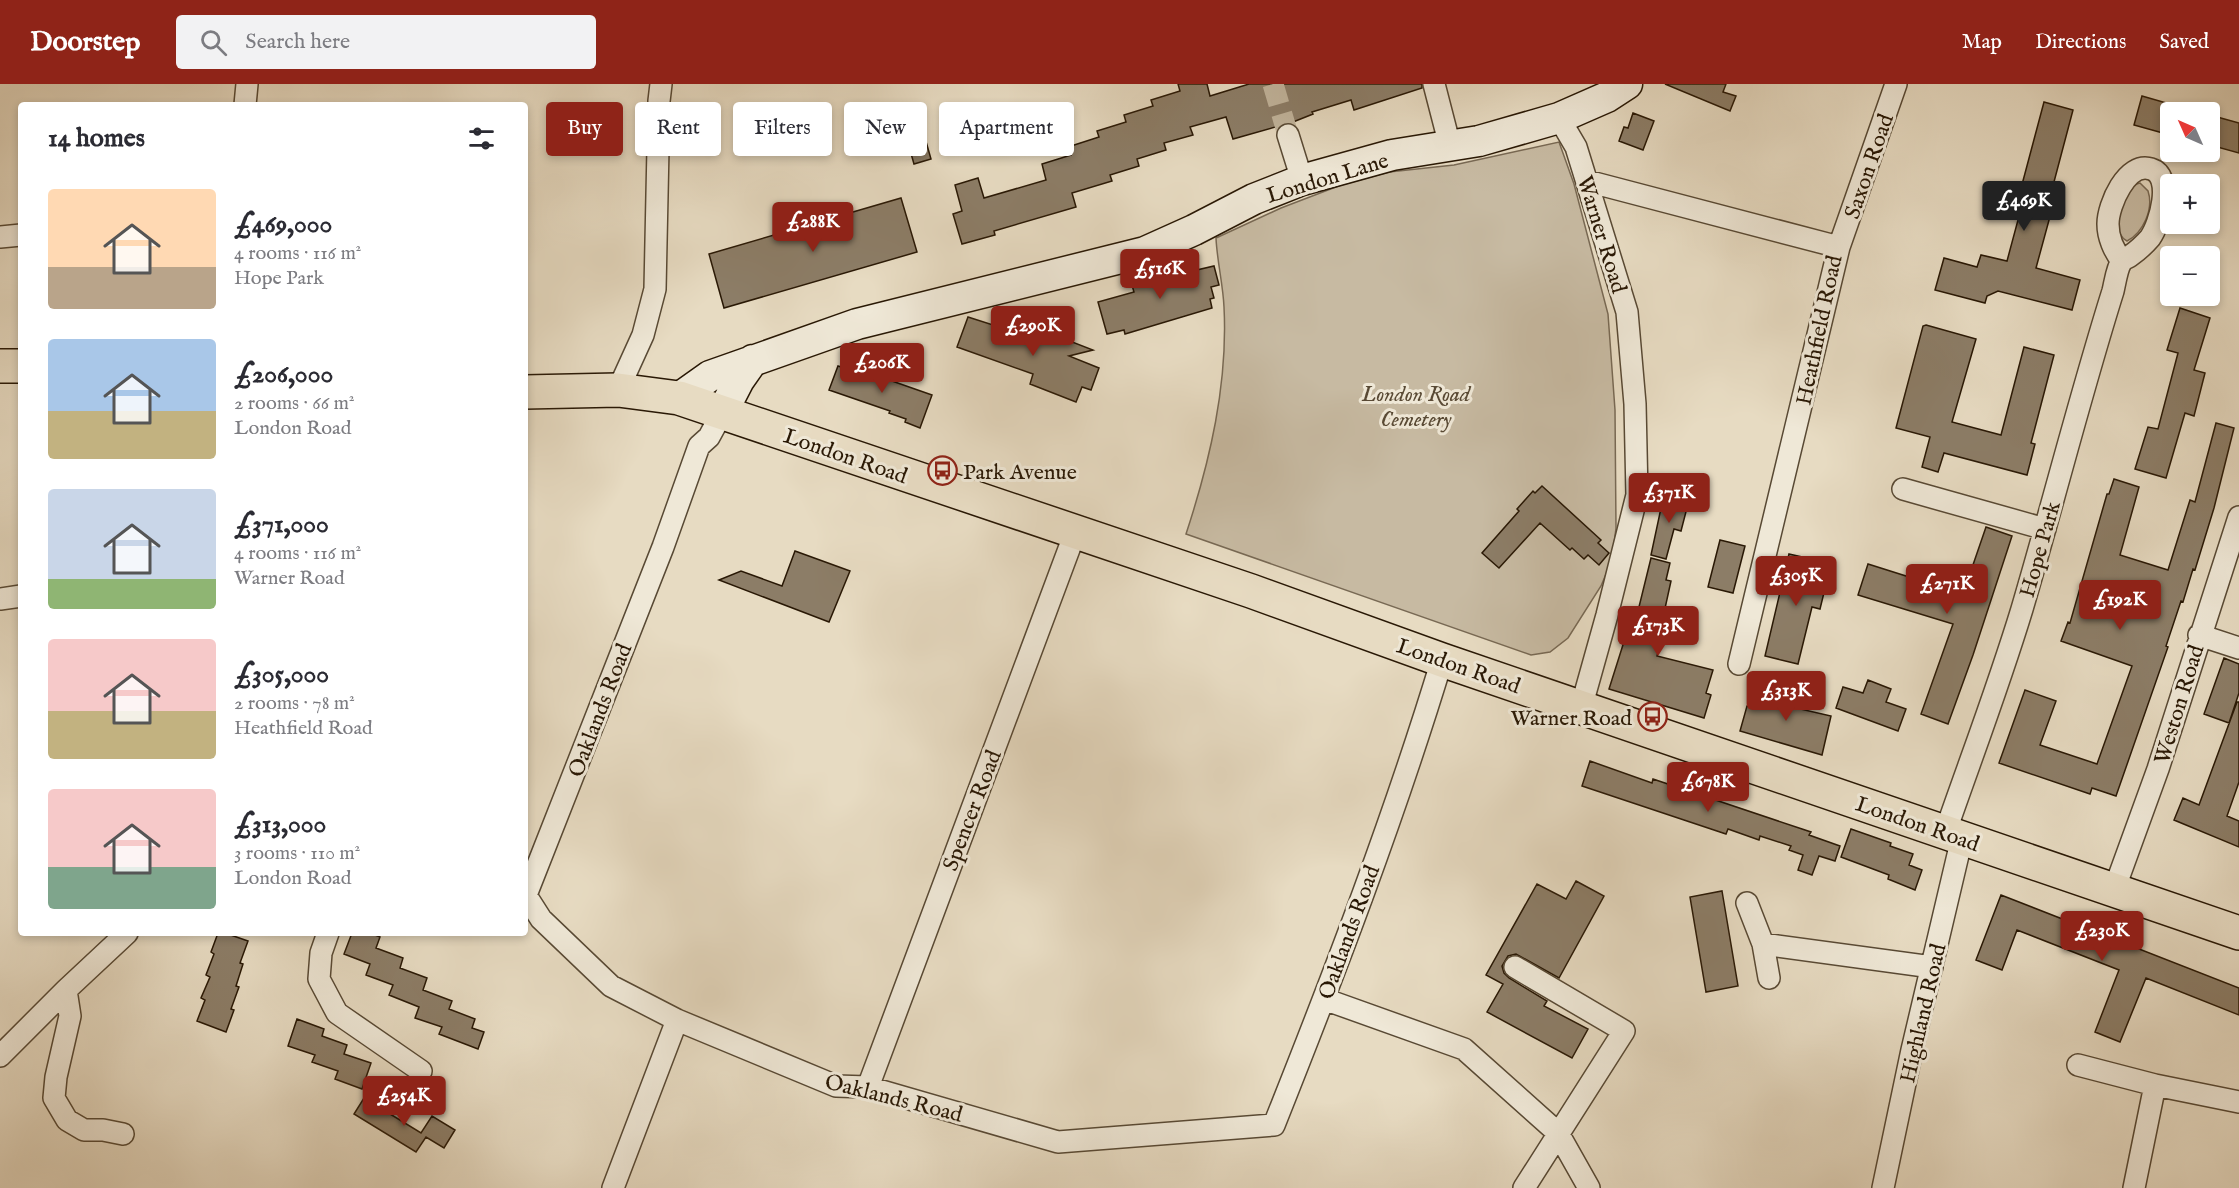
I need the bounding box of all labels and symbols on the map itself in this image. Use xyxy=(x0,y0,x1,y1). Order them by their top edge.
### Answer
north arrow xyxy=(2160,102,2220,162)
street label: Saxon Road xyxy=(1839,110,1901,223)
street label: London Lane xyxy=(1263,147,1392,211)
street label: Warner Road xyxy=(1570,172,1632,297)
pin: £469K xyxy=(1982,181,2066,232)
pin: £288K xyxy=(771,202,855,253)
pin: £516K xyxy=(1118,249,1202,300)
street label: Heathfield Road xyxy=(1790,253,1850,408)
pin: £290K xyxy=(991,306,1075,357)
pin: £206K xyxy=(840,343,924,394)
park label: London Road Cemetery xyxy=(1361,381,1472,434)
street label: London Road xyxy=(780,423,911,491)
bus stop icon: Park Avenue xyxy=(926,455,958,487)
place label: Park Avenue xyxy=(963,459,1077,487)
pin: £371K xyxy=(1627,473,1711,524)
street label: Hope Park xyxy=(2014,498,2068,601)
pin: £305K xyxy=(1754,556,1838,607)
pin: £271K xyxy=(1905,564,1989,615)
pin: £192K xyxy=(2078,580,2162,631)
pin: £173K xyxy=(1616,606,1700,657)
street label: London Road xyxy=(1393,633,1524,701)
street label: Oaklands Road xyxy=(563,640,639,781)
street label: Weston Road xyxy=(2149,641,2211,768)
pin: £313K xyxy=(1744,671,1828,722)
bus stop icon: Warner Road xyxy=(1637,701,1669,733)
place label: Warner Road xyxy=(1510,705,1632,733)
street label: Spencer Road xyxy=(937,746,1009,875)
pin: £678K xyxy=(1666,762,1750,813)
street label: London Road xyxy=(1852,791,1983,859)
street label: Oaklands Road xyxy=(1313,862,1387,1004)
pin: £230K xyxy=(2060,911,2144,962)
street label: Highland Road xyxy=(1894,941,1954,1086)
street label: Oaklands Road xyxy=(822,1068,965,1130)
pin: £254K xyxy=(362,1076,446,1127)

